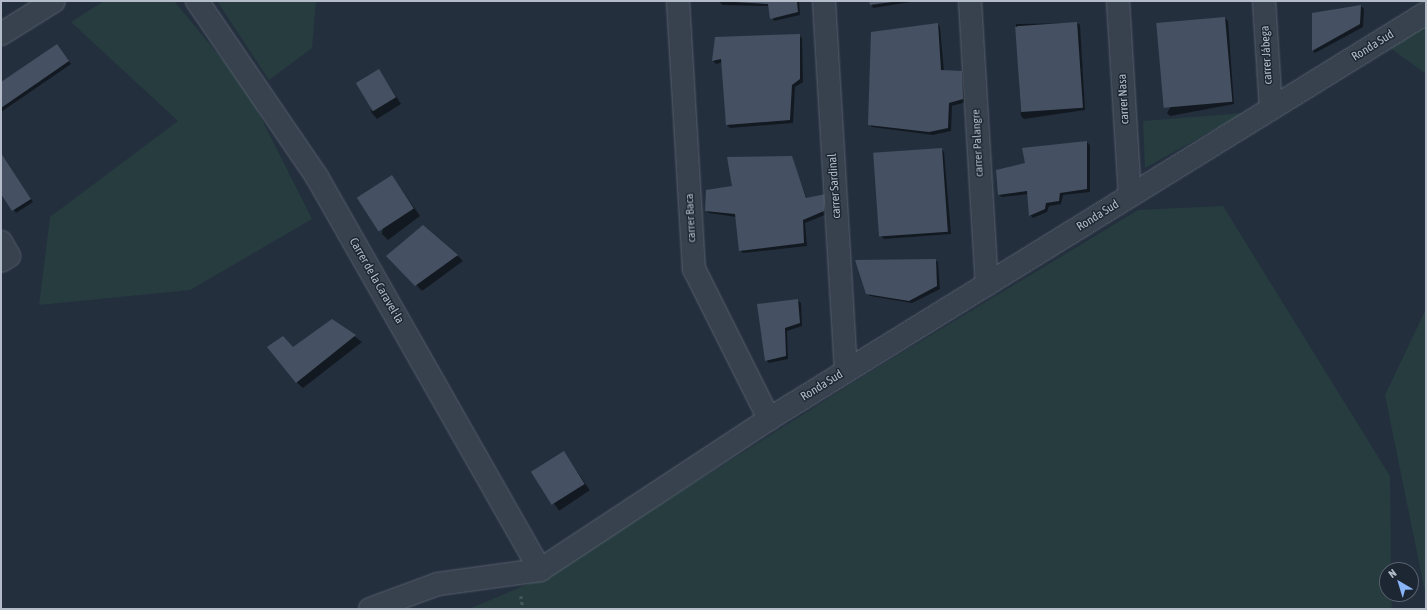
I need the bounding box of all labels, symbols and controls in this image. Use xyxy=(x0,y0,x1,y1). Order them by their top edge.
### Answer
street label: carrer Jábega xyxy=(1258,25,1276,85)
street label: Ronda Sud xyxy=(1349,27,1397,65)
street label: carrer Nasa xyxy=(1115,74,1133,124)
street label: carrer Palangre xyxy=(969,109,987,177)
street label: carrer Sardinal xyxy=(826,153,844,219)
street label: carrer Baca xyxy=(683,193,699,243)
street label: Ronda Sud xyxy=(1074,197,1122,235)
street label: Carrer de la Caravel·la xyxy=(346,236,406,326)
street label: Ronda Sud xyxy=(798,367,846,405)
north arrow xyxy=(1379,562,1419,602)
text: N xyxy=(1386,567,1398,580)

